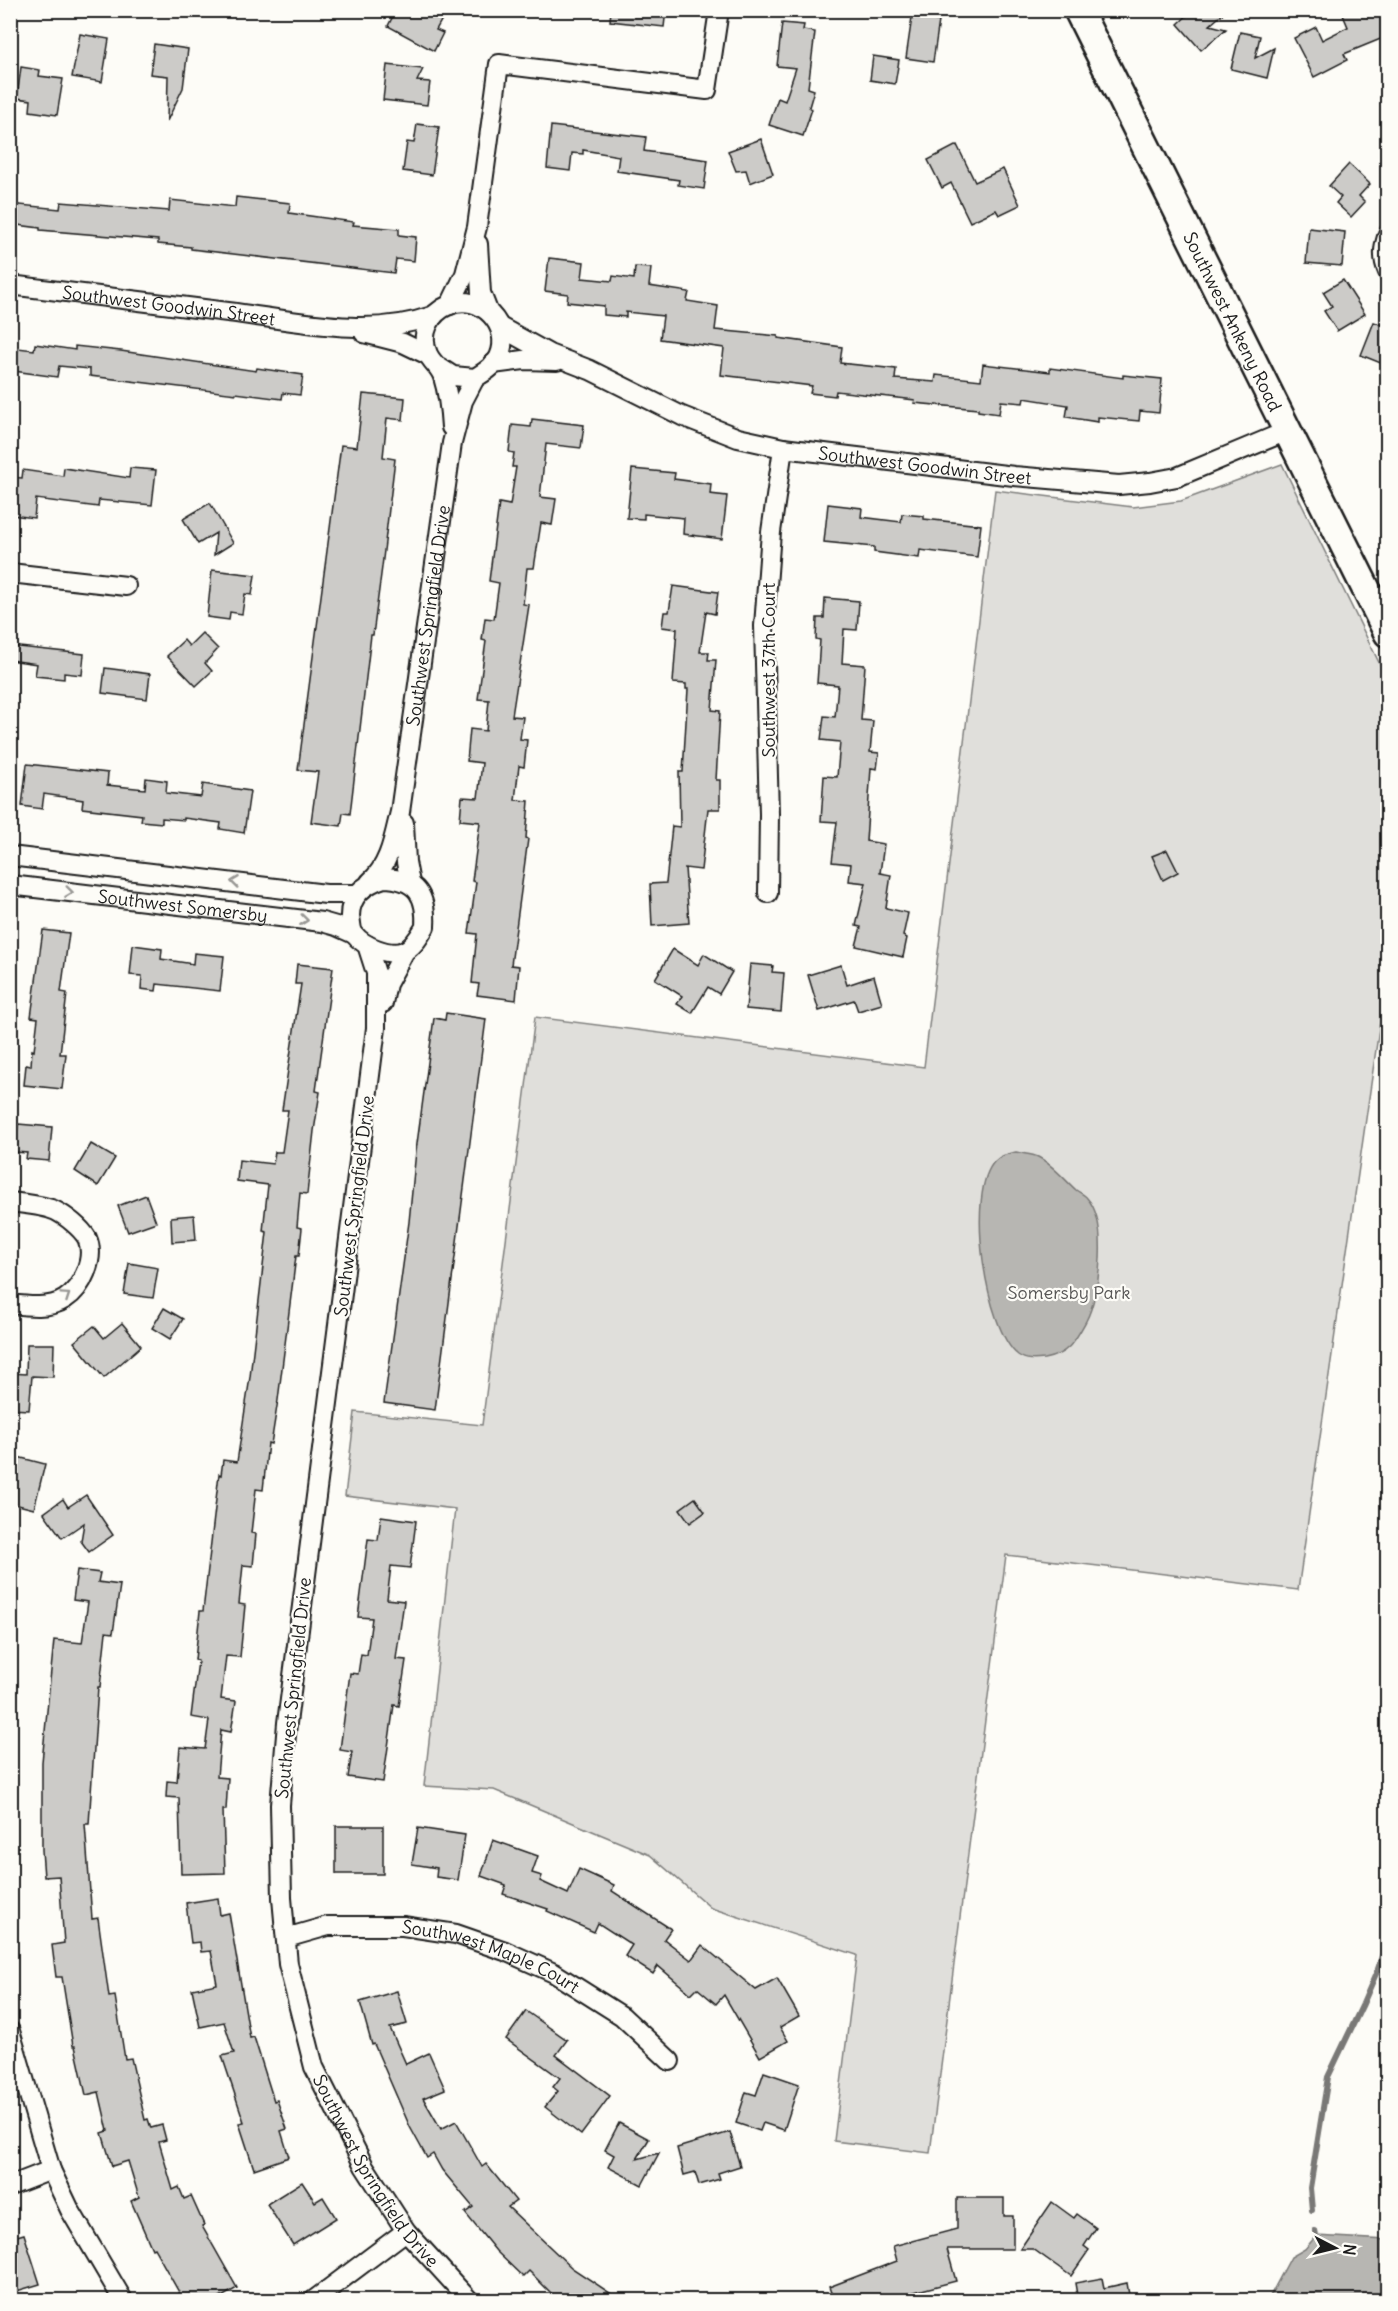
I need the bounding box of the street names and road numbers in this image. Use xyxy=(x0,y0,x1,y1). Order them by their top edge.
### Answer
street label: Southwest Ankeny Road xyxy=(1179,228,1287,415)
street label: Southwest Goodwin Street xyxy=(61,280,277,330)
street label: Southwest Goodwin Street xyxy=(817,441,1032,489)
street label: Southwest Springfield Drive xyxy=(401,504,455,727)
street label: Southwest 37th Court xyxy=(757,583,780,757)
street label: Southwest Somersby xyxy=(97,884,269,927)
street label: Southwest Springfield Drive xyxy=(329,1094,379,1318)
street label: Southwest Springfield Drive xyxy=(270,1576,316,1800)
street label: Southwest Maple Court xyxy=(400,1915,584,1998)
street label: Southwest Springfield Drive xyxy=(308,2070,444,2271)

